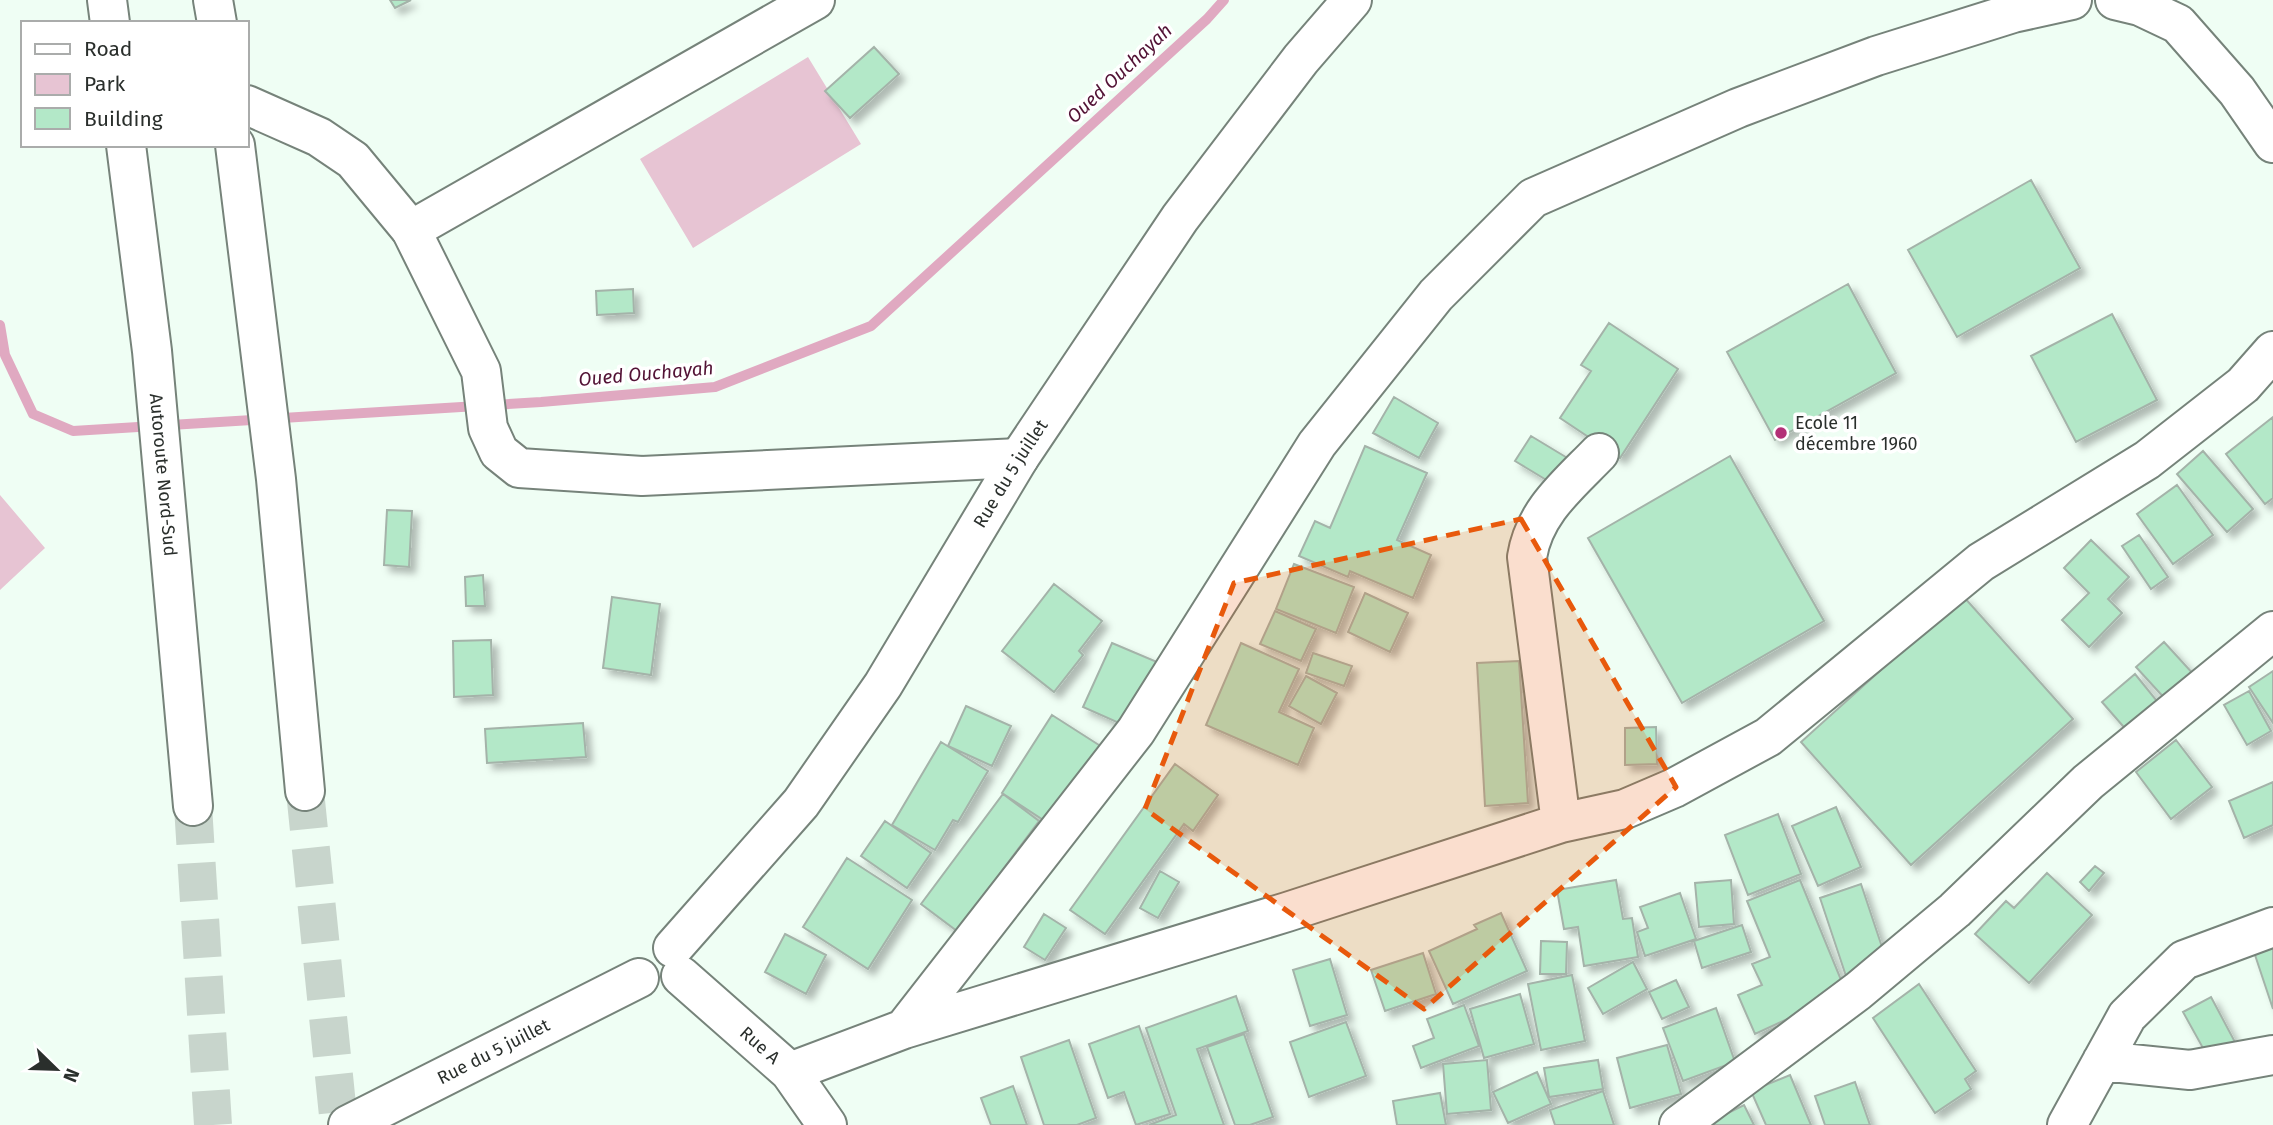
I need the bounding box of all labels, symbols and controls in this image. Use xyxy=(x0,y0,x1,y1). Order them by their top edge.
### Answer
water label: Oued Ouchayah xyxy=(1062,19,1177,128)
legend xyxy=(21,21,248,147)
text: Road xyxy=(84,36,132,62)
text: Park xyxy=(84,71,126,97)
text: Building xyxy=(84,106,163,132)
water label: Oued Ouchayah xyxy=(578,356,715,391)
street label: Autoroute Nord-Sud xyxy=(145,392,181,557)
place label: Ecole 11 décembre 1960 xyxy=(1795,412,1918,455)
street label: Rue du 5 juillet xyxy=(969,415,1053,532)
marker: Ecole 11 décembre 1960 xyxy=(1773,425,1789,441)
street label: Rue du 5 juillet xyxy=(434,1014,554,1089)
street label: Rue A xyxy=(735,1022,785,1069)
north arrow xyxy=(21,1034,91,1104)
text: N xyxy=(58,1065,84,1086)

